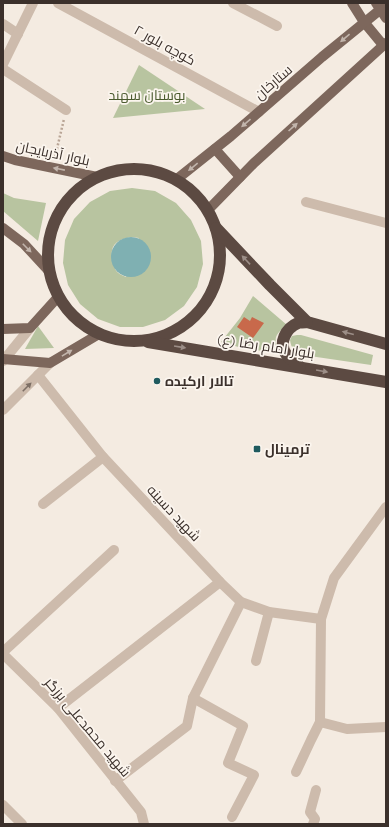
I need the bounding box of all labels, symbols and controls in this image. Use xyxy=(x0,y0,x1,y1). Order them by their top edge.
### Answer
street label: کوچه بلور ۲ xyxy=(131,21,199,70)
one-way arrow xyxy=(340,34,350,43)
street label: ستارخان xyxy=(250,61,296,103)
park label: بوستان سهند xyxy=(108,86,186,104)
one-way arrow xyxy=(242,118,251,127)
one-way arrow xyxy=(288,123,298,132)
street label: بلوار آذربایجان xyxy=(14,136,92,170)
one-way arrow xyxy=(187,162,198,171)
one-way arrow xyxy=(53,165,65,171)
one-way arrow xyxy=(22,243,32,253)
one-way arrow xyxy=(242,255,251,265)
street label: بلوار امام رضا (ع) xyxy=(216,329,316,364)
one-way arrow xyxy=(342,330,355,336)
one-way arrow xyxy=(174,345,186,351)
one-way arrow xyxy=(61,349,73,356)
one-way arrow xyxy=(316,368,328,374)
place label: تالار ارکیده xyxy=(165,372,234,390)
marker: تالار ارکیده xyxy=(152,376,162,386)
one-way arrow xyxy=(22,382,31,392)
place label: ترمینال xyxy=(265,440,310,458)
marker: ترمینال xyxy=(252,444,262,454)
street label: شهید دسینه xyxy=(143,481,205,545)
street label: شهید محمدعلی برزگر xyxy=(40,673,135,781)

